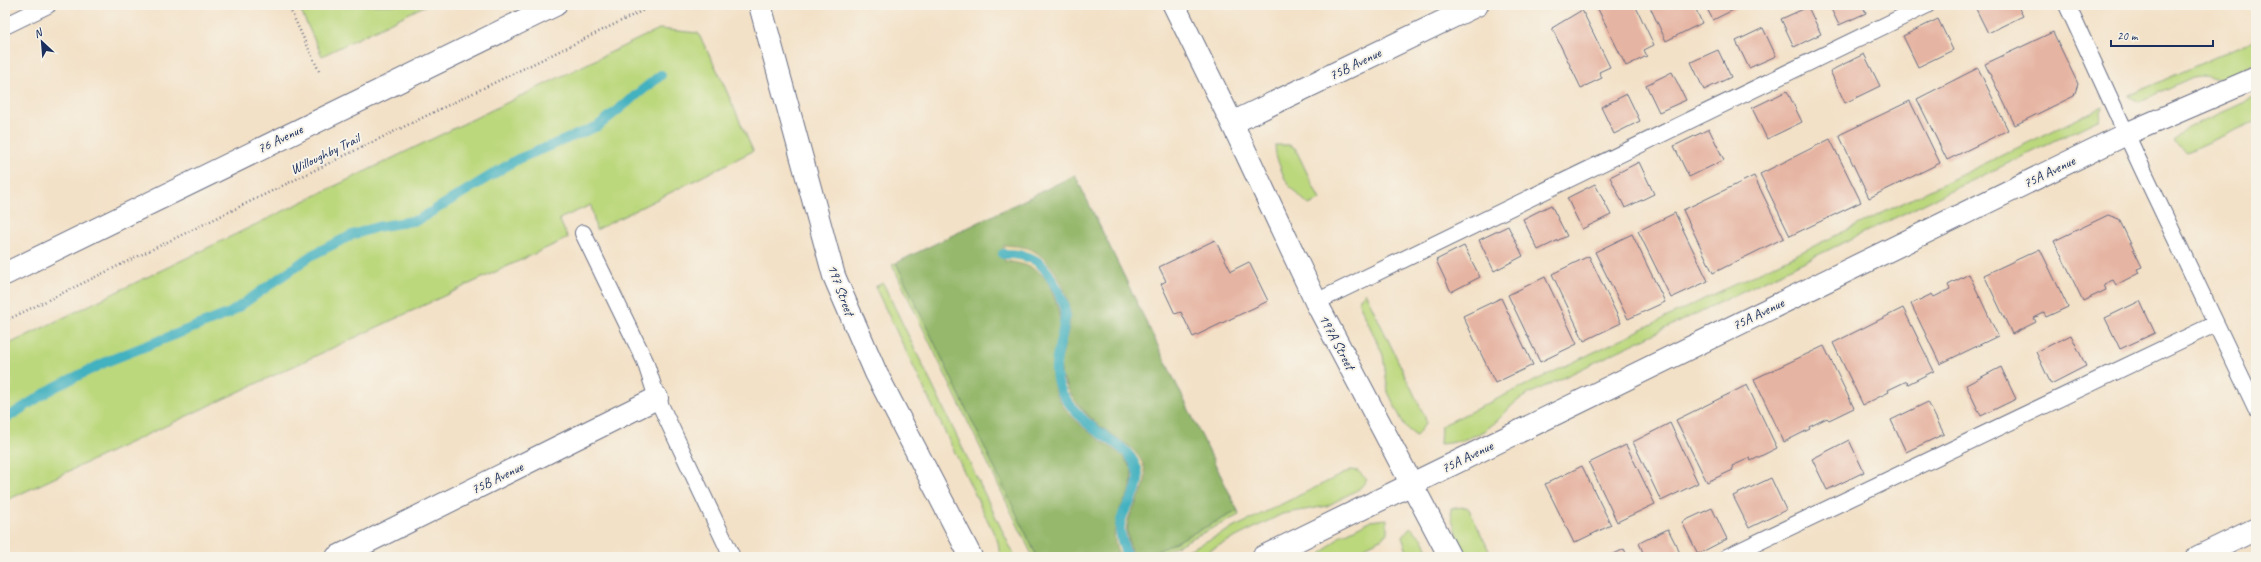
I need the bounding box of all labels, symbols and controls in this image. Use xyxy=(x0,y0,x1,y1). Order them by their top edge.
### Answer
north arrow xyxy=(22,22,62,62)
scale bar xyxy=(2111,22,2213,48)
text: N xyxy=(31,24,46,41)
text: 20 m xyxy=(2117,28,2139,44)
street label: 75B Avenue xyxy=(1326,44,1385,84)
street label: 76 Avenue xyxy=(255,120,307,157)
street label: Willoughby Trail xyxy=(288,129,365,178)
street label: 75A Avenue xyxy=(2020,152,2079,192)
street label: 197 Street xyxy=(824,262,859,320)
street label: 75A Avenue xyxy=(1729,294,1788,334)
street label: 197A Street xyxy=(1315,312,1360,374)
street label: 75A Avenue xyxy=(1438,437,1497,477)
street label: 75B Avenue xyxy=(468,458,527,498)

